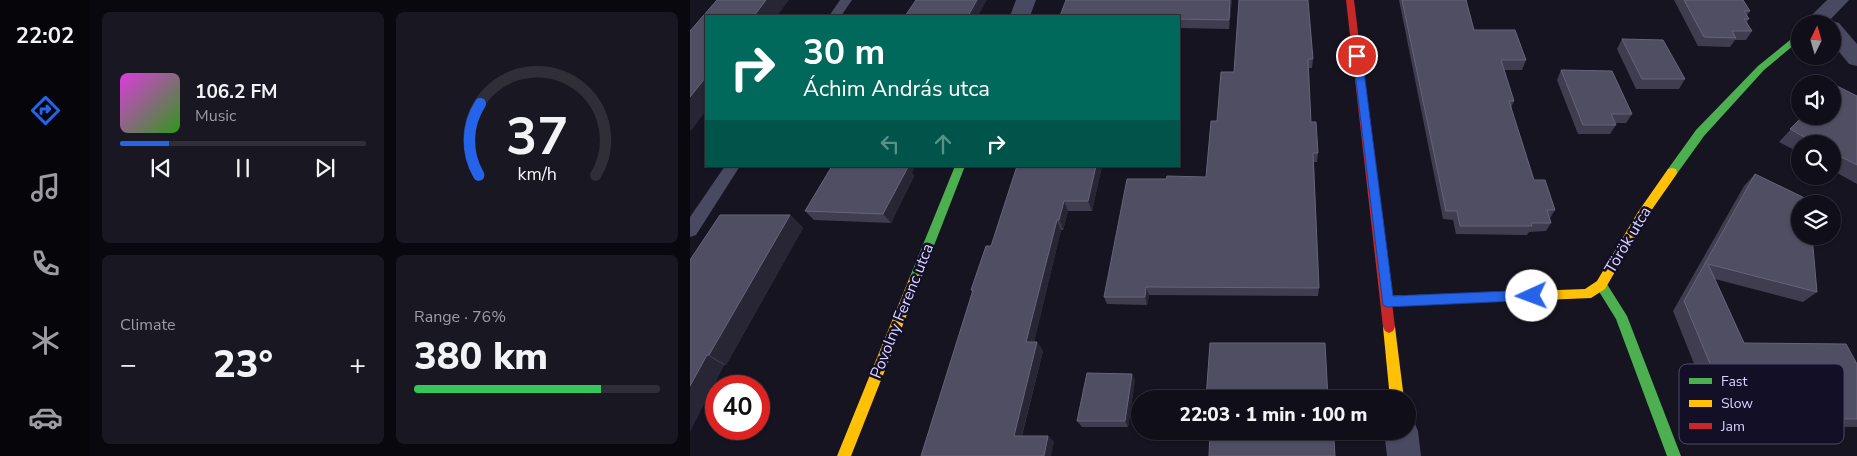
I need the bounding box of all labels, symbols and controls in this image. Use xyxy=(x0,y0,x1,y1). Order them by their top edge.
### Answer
north arrow xyxy=(1791,15,1841,65)
map controls xyxy=(1791,15,1841,245)
text: 22:02 xyxy=(16,21,74,51)
text: 30 m xyxy=(803,29,885,76)
icon: right xyxy=(720,35,785,100)
pin xyxy=(1336,35,1378,77)
icon: arrive xyxy=(1343,42,1371,70)
text: Áchim András utca xyxy=(803,74,990,104)
button: sound xyxy=(1791,75,1841,125)
text: 106.2 FM xyxy=(195,79,278,105)
icon: directions xyxy=(28,93,63,128)
text: 37 xyxy=(506,101,568,172)
text: Music xyxy=(195,105,236,127)
icon: left xyxy=(876,130,904,158)
icon: ahead xyxy=(929,130,957,158)
icon: right xyxy=(982,130,1010,158)
button: search xyxy=(1791,135,1841,185)
icon: previous xyxy=(147,154,175,182)
icon: pause xyxy=(229,154,257,182)
icon: next xyxy=(311,154,339,182)
text: km/h xyxy=(517,162,557,186)
icon: music xyxy=(28,170,63,205)
button: layers xyxy=(1791,195,1841,245)
street label: Török utca xyxy=(1599,203,1657,277)
street label: Povolny Ferenc utca xyxy=(865,240,939,382)
icon: phone xyxy=(28,246,63,281)
position arrow xyxy=(1505,269,1557,321)
text: Range · 76% xyxy=(414,306,506,328)
text: Climate xyxy=(120,314,175,336)
icon: climate xyxy=(28,323,63,358)
text: 380 km xyxy=(414,331,548,382)
text: 23° xyxy=(213,339,273,390)
text: − xyxy=(120,346,137,384)
text: + xyxy=(349,346,366,384)
legend xyxy=(1679,364,1844,444)
text: Fast xyxy=(1721,372,1747,391)
speed limit sign: 40 xyxy=(705,375,770,440)
text: Slow xyxy=(1721,394,1753,413)
icon: car xyxy=(28,400,63,435)
text: 22:03 · 1 min · 100 m xyxy=(1180,402,1367,428)
text: Jam xyxy=(1720,417,1745,436)

